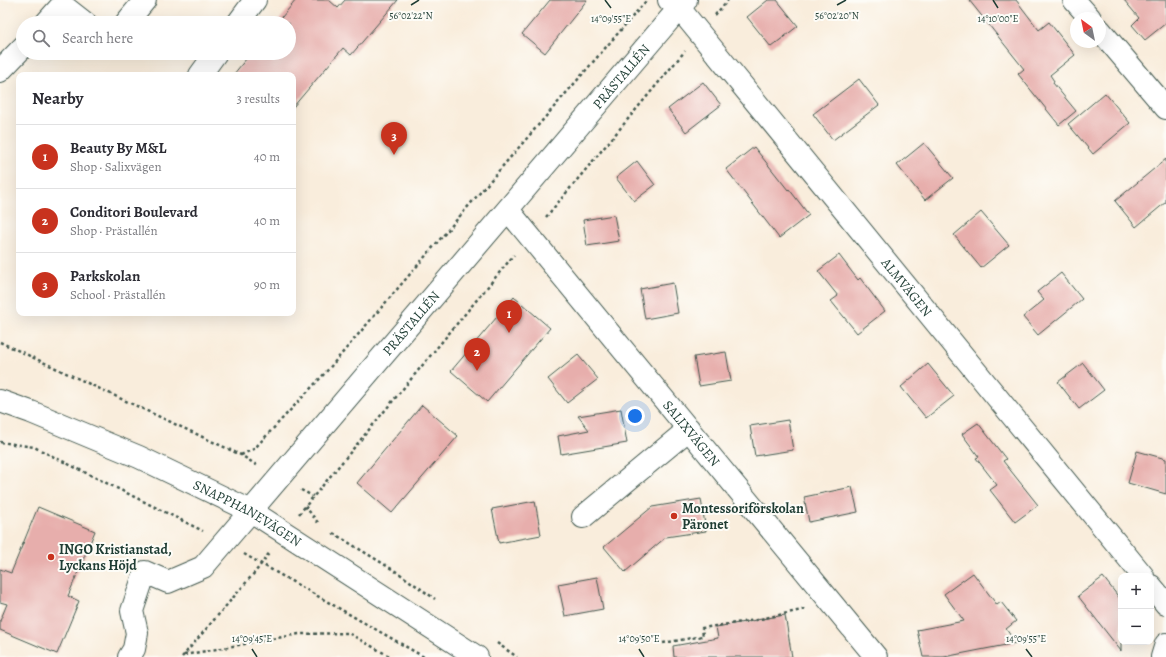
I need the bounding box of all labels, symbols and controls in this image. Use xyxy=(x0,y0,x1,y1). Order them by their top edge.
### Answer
text: 56°02'22"N xyxy=(389,9,433,22)
text: 56°02'20"N xyxy=(815,9,859,22)
text: 14°09'55"E xyxy=(591,12,631,25)
text: 14°10'00"E xyxy=(977,12,1019,25)
north arrow xyxy=(1070,12,1106,48)
search box xyxy=(16,16,296,60)
icon: search xyxy=(30,27,52,49)
text: Search here xyxy=(62,28,133,48)
street label: PRÄSTALLÉN xyxy=(588,40,654,113)
text: Nearby xyxy=(32,87,83,110)
text: 3 results xyxy=(236,90,280,107)
pin: 3 xyxy=(381,122,407,155)
text: Beauty By M&L xyxy=(70,138,166,158)
text: 1 xyxy=(43,148,47,165)
text: 40 m xyxy=(254,148,280,165)
text: Shop · Salixvägen xyxy=(70,158,162,175)
text: Conditori Boulevard xyxy=(70,202,198,222)
text: 2 xyxy=(42,212,48,229)
text: 40 m xyxy=(254,212,280,229)
text: Shop · Prästallén xyxy=(70,222,158,239)
street label: ALMVÄGEN xyxy=(877,253,937,320)
text: Parkskolan xyxy=(70,266,140,286)
text: 3 xyxy=(42,276,48,293)
text: 90 m xyxy=(254,276,280,293)
text: School · Prästallén xyxy=(70,286,166,303)
street label: PRÄSTALLÉN xyxy=(378,287,444,359)
pin: 1 xyxy=(496,300,522,333)
pin: 2 xyxy=(464,338,490,371)
street label: SALIXVÄGEN xyxy=(659,396,725,470)
your location xyxy=(625,406,645,426)
street label: SNAPPHANEVÄGEN xyxy=(190,475,305,551)
place label: Montessoriförskolan Päronet xyxy=(682,499,804,534)
marker: Montessoriförskolan Päronet xyxy=(669,511,679,521)
place label: INGO Kristianstad, Lyckans Höjd xyxy=(59,540,172,575)
marker: INGO Kristianstad, Lyckans Höjd xyxy=(46,552,56,562)
map controls xyxy=(1118,573,1154,645)
button: + xyxy=(1118,573,1154,609)
button: − xyxy=(1118,609,1154,645)
text: 14°09'45"E xyxy=(232,632,272,645)
text: 14°09'50"E xyxy=(618,632,660,645)
text: 14°09'55"E xyxy=(1006,632,1046,645)

